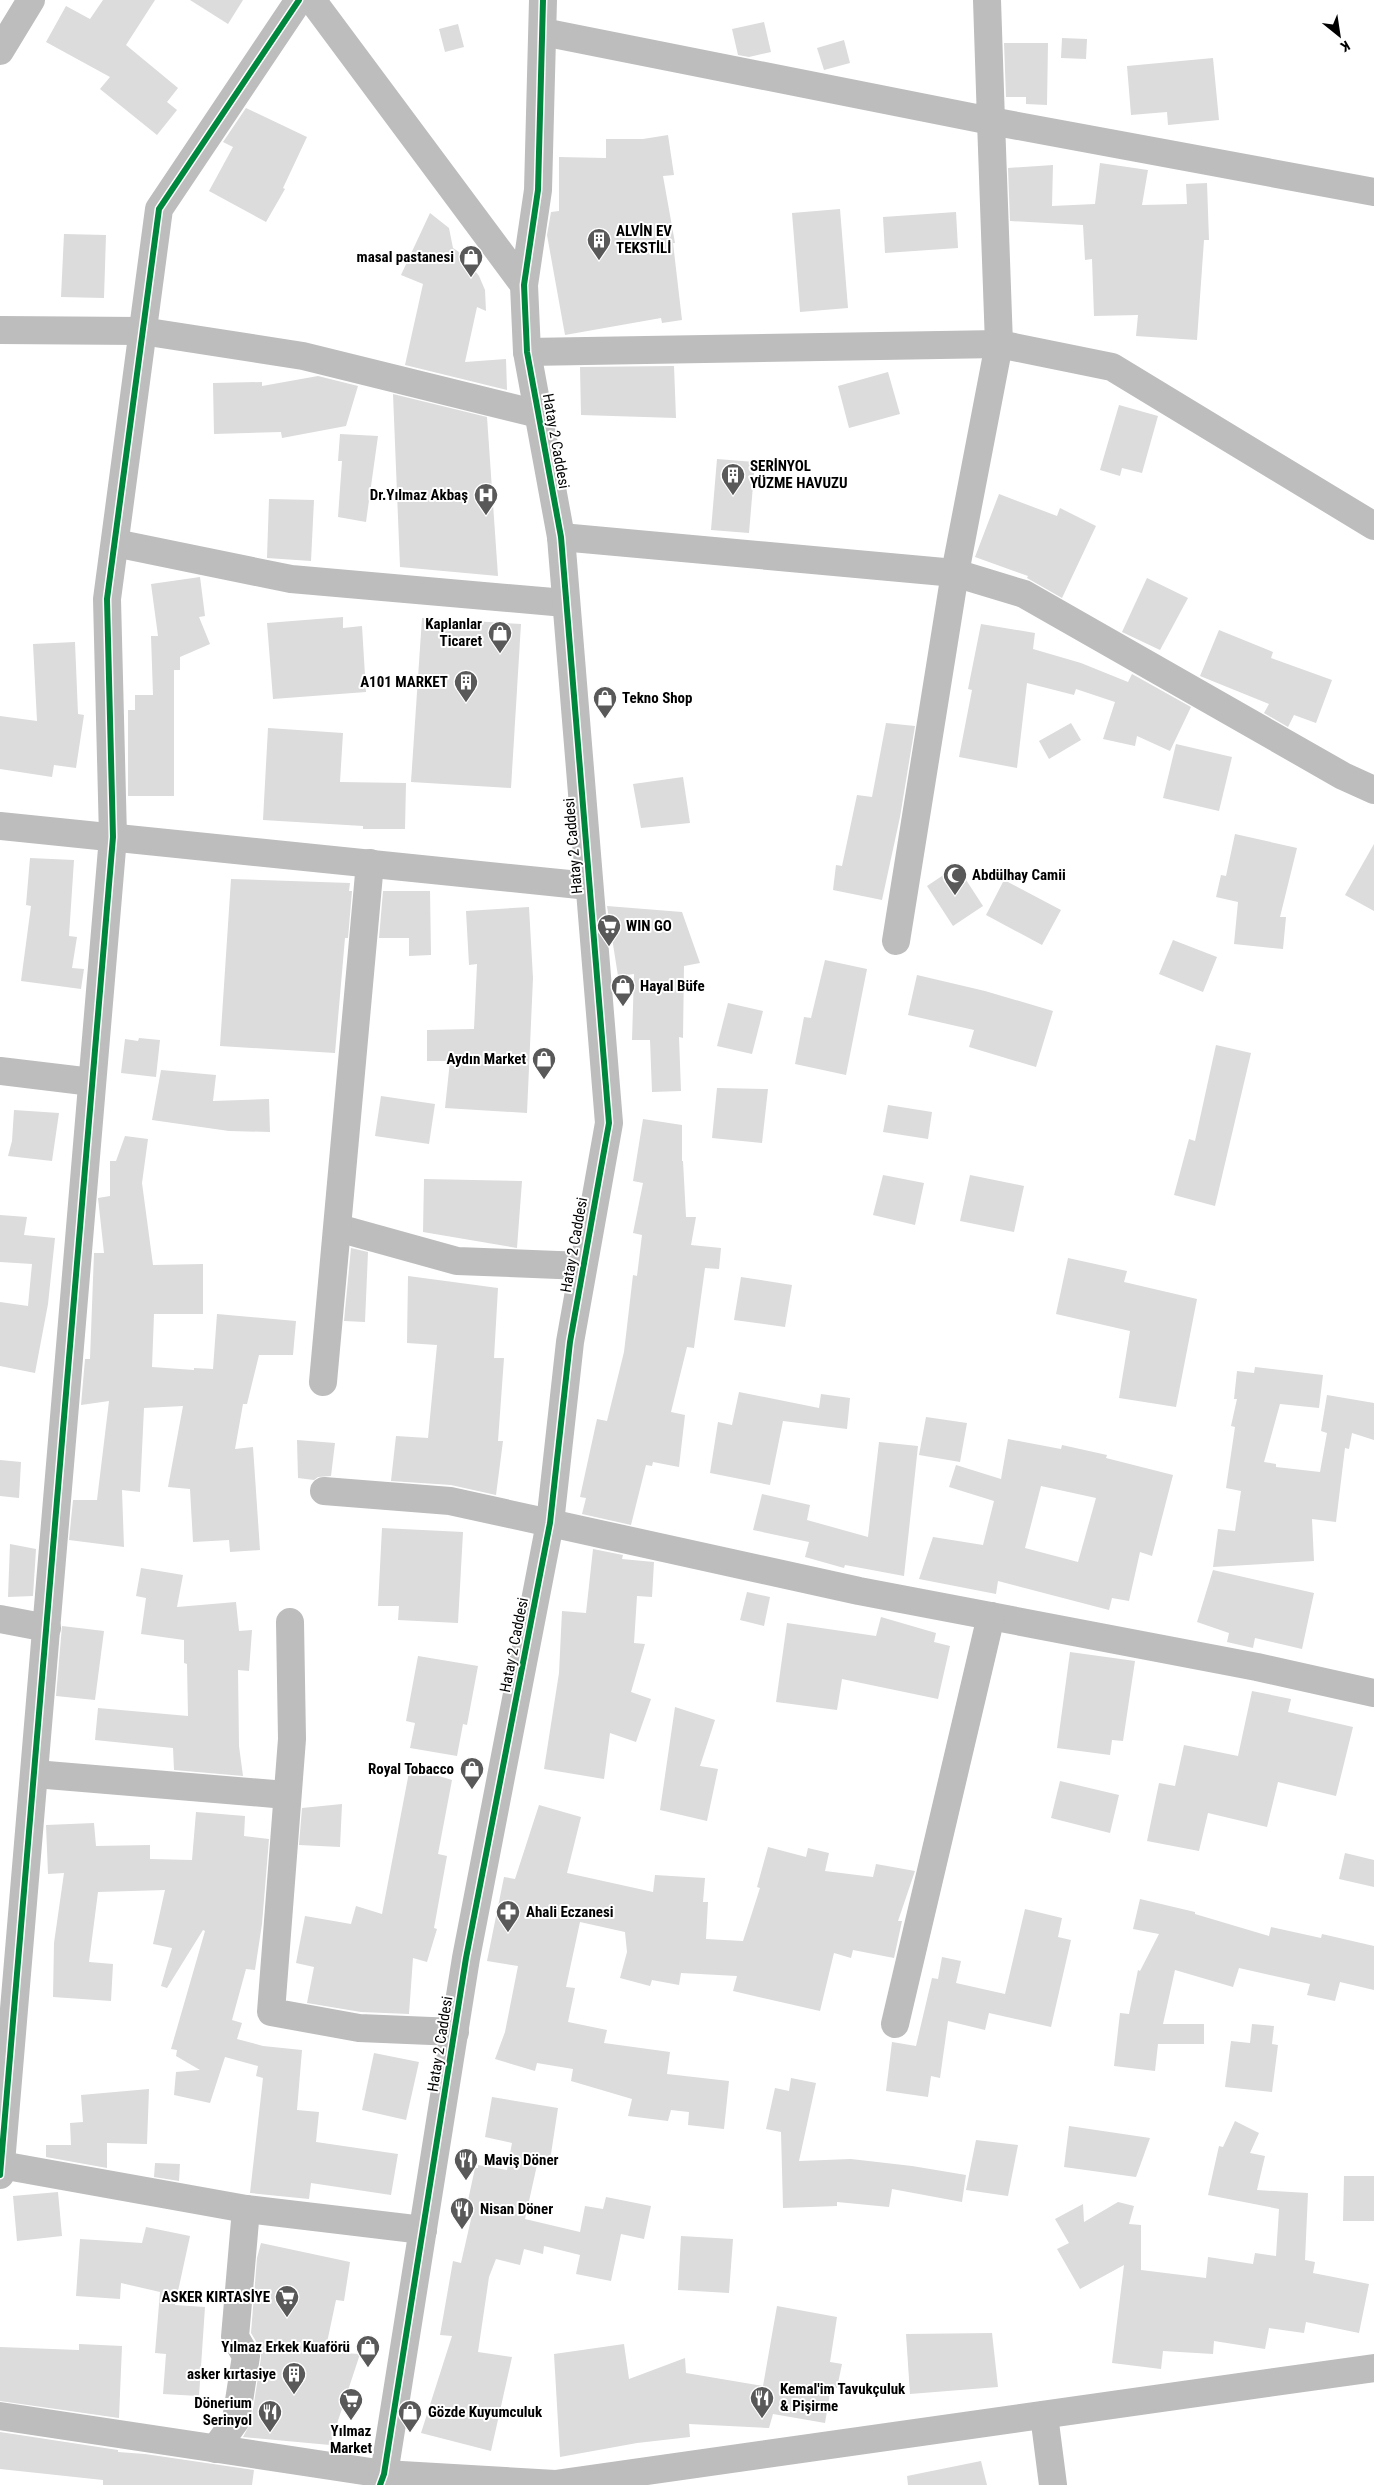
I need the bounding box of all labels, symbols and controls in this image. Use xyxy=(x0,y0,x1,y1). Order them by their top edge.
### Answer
north arrow xyxy=(1314,10,1364,60)
text: K xyxy=(1338,37,1353,55)
place label: ALVİN EV TEKSTİLİ xyxy=(616,222,672,257)
building icon: ALVİN EV TEKSTİLİ xyxy=(586,227,612,261)
shop icon: masal pastanesi xyxy=(458,244,484,278)
place label: masal pastanesi xyxy=(357,248,454,266)
street label: Hatay 2 Caddesi xyxy=(539,392,573,490)
place label: SERİNYOL YÜZME HAVUZU xyxy=(750,457,848,492)
building icon: SERİNYOL YÜZME HAVUZU xyxy=(720,462,746,496)
hospital icon: Dr.Yılmaz Akbaş xyxy=(473,482,499,516)
place label: Dr.Yılmaz Akbaş xyxy=(370,486,468,504)
place label: Kaplanlar Ticaret xyxy=(425,615,482,650)
shop icon: Kaplanlar Ticaret xyxy=(487,620,513,654)
building icon: A101 MARKET xyxy=(453,669,479,703)
place label: A101 MARKET xyxy=(360,673,448,691)
shop icon: Tekno Shop xyxy=(592,685,618,719)
place label: Tekno Shop xyxy=(622,689,693,707)
street label: Hatay 2 Caddesi xyxy=(560,797,586,895)
mosque icon: Abdülhay Camii xyxy=(942,862,968,896)
place label: Abdülhay Camii xyxy=(972,866,1066,884)
supermarket icon: WIN GO xyxy=(596,913,622,947)
place label: WIN GO xyxy=(626,917,672,935)
shop icon: Hayal Büfe xyxy=(610,973,636,1007)
place label: Hayal Büfe xyxy=(640,977,705,995)
shop icon: Aydın Market xyxy=(531,1046,557,1080)
place label: Aydın Market xyxy=(446,1050,526,1068)
street label: Hatay 2 Caddesi xyxy=(557,1196,591,1294)
street label: Hatay 2 Caddesi xyxy=(496,1596,532,1694)
shop icon: Royal Tobacco xyxy=(459,1756,485,1790)
place label: Royal Tobacco xyxy=(368,1760,454,1778)
pharmacy icon: Ahali Eczanesi xyxy=(495,1899,521,1933)
place label: Ahali Eczanesi xyxy=(526,1903,614,1921)
street label: Hatay 2 Caddesi xyxy=(424,1995,456,2093)
restaurant icon: Maviş Döner xyxy=(453,2147,479,2181)
place label: Maviş Döner xyxy=(484,2151,559,2169)
restaurant icon: Nisan Döner xyxy=(449,2196,475,2230)
place label: Nisan Döner xyxy=(480,2200,553,2218)
supermarket icon: ASKER KIRTASİYE xyxy=(274,2284,300,2318)
place label: ASKER KIRTASİYE xyxy=(162,2288,270,2306)
shop icon: Yılmaz Erkek Kuaförü xyxy=(355,2334,381,2368)
place label: Yılmaz Erkek Kuaförü xyxy=(221,2338,350,2356)
building icon: asker kırtasiye xyxy=(281,2361,307,2395)
place label: asker kırtasiye xyxy=(187,2365,276,2383)
place label: Kemal'im Tavukçuluk & Pişirme xyxy=(780,2380,906,2415)
restaurant icon: Kemal'im Tavukçuluk & Pişirme xyxy=(749,2385,775,2419)
supermarket icon: Yılmaz Market xyxy=(338,2387,364,2421)
place label: Dönerium Serinyol xyxy=(194,2394,252,2429)
restaurant icon: Dönerium Serinyol xyxy=(257,2399,283,2433)
shop icon: Gözde Kuyumculuk xyxy=(397,2399,423,2433)
place label: Gözde Kuyumculuk xyxy=(428,2403,543,2421)
place label: Yılmaz Market xyxy=(330,2422,373,2457)

